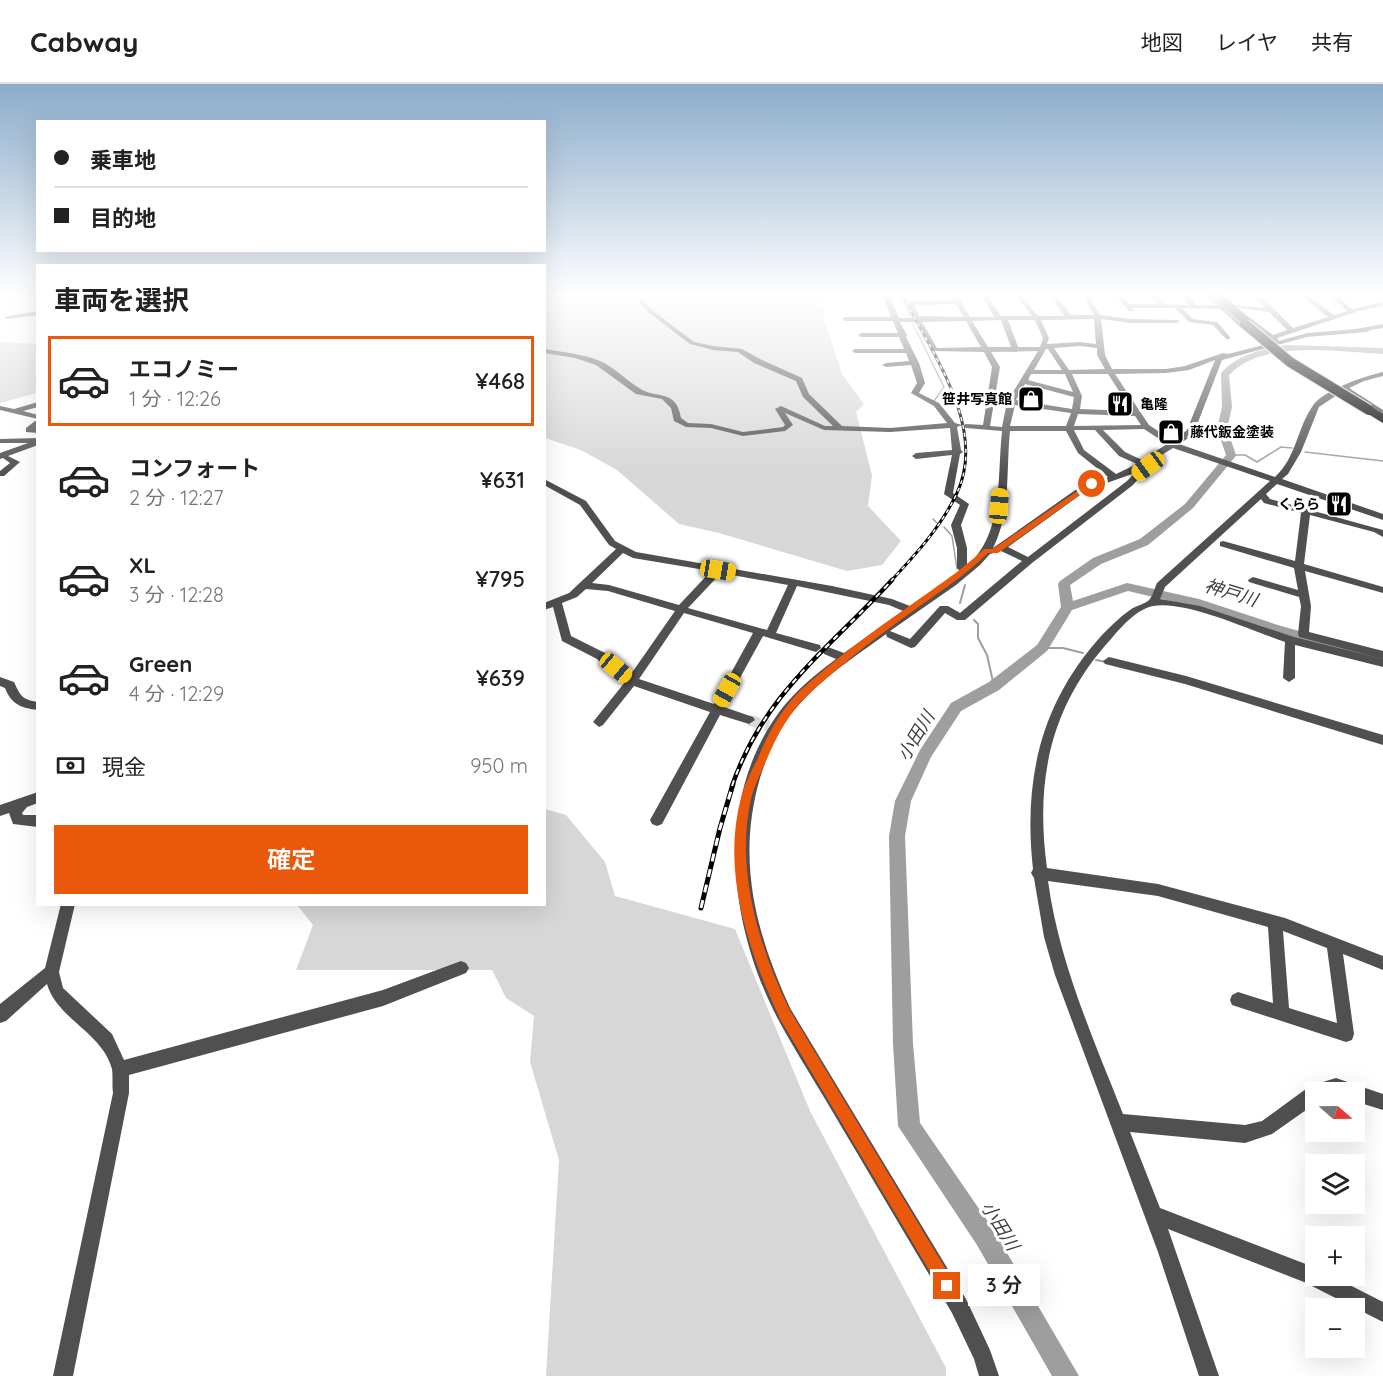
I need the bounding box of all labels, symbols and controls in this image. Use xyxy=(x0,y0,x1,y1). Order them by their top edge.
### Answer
text: Cabway xyxy=(30,24,138,59)
text: 地図 xyxy=(1141,29,1183,55)
text: レイヤ xyxy=(1216,29,1278,55)
text: 共有 xyxy=(1311,29,1353,55)
text: 乗車地 xyxy=(90,146,156,174)
text: 目的地 xyxy=(90,204,156,232)
text: 車両を選択 xyxy=(54,283,189,317)
icon: car xyxy=(57,354,111,408)
text: エコノミー xyxy=(129,355,239,383)
text: ¥468 xyxy=(476,367,525,395)
shop icon: 笹井写真館 xyxy=(1016,384,1046,414)
text: 1 分 · 12:26 xyxy=(129,386,221,411)
restaurant icon: 亀隆 xyxy=(1105,389,1135,419)
place label: 笹井写真館 xyxy=(942,390,1012,408)
place label: 亀隆 xyxy=(1140,395,1168,413)
shop icon: 藤代鈑金塗装 xyxy=(1156,417,1186,447)
place label: 藤代鈑金塗装 xyxy=(1190,423,1274,441)
car xyxy=(1128,448,1168,484)
icon: car xyxy=(57,453,111,507)
text: コンフォート xyxy=(129,454,260,482)
text: ¥631 xyxy=(480,466,525,494)
route start xyxy=(1078,470,1105,497)
text: 2 分 · 12:27 xyxy=(129,485,224,510)
car xyxy=(988,487,1010,525)
restaurant icon: くらら xyxy=(1324,489,1354,519)
place label: くらら xyxy=(1278,495,1320,513)
text: XL xyxy=(129,551,156,579)
icon: car xyxy=(57,552,111,606)
car xyxy=(699,558,737,582)
text: ¥795 xyxy=(475,565,525,593)
water label: 神戸川 xyxy=(1202,574,1262,612)
text: 3 分 · 12:28 xyxy=(129,582,224,607)
text: Green xyxy=(129,650,192,678)
car xyxy=(596,650,636,686)
icon: car xyxy=(57,651,111,705)
text: ¥639 xyxy=(476,664,525,692)
car xyxy=(710,670,744,710)
text: 4 分 · 12:29 xyxy=(129,681,224,706)
water label: 小田川 xyxy=(892,705,940,765)
icon: cash xyxy=(54,749,87,782)
text: 現金 xyxy=(102,753,146,781)
text: 950 m xyxy=(470,753,528,778)
button: 確定 xyxy=(54,825,528,894)
north arrow xyxy=(1305,1082,1365,1142)
map controls xyxy=(1305,1082,1365,1358)
button: layers xyxy=(1305,1154,1365,1214)
water label: 小田川 xyxy=(976,1197,1026,1256)
button: + xyxy=(1305,1226,1365,1286)
callout: 3 分 xyxy=(968,1265,1040,1307)
route end xyxy=(933,1272,960,1299)
text: 3 分 xyxy=(986,1272,1022,1297)
button: − xyxy=(1305,1298,1365,1358)

